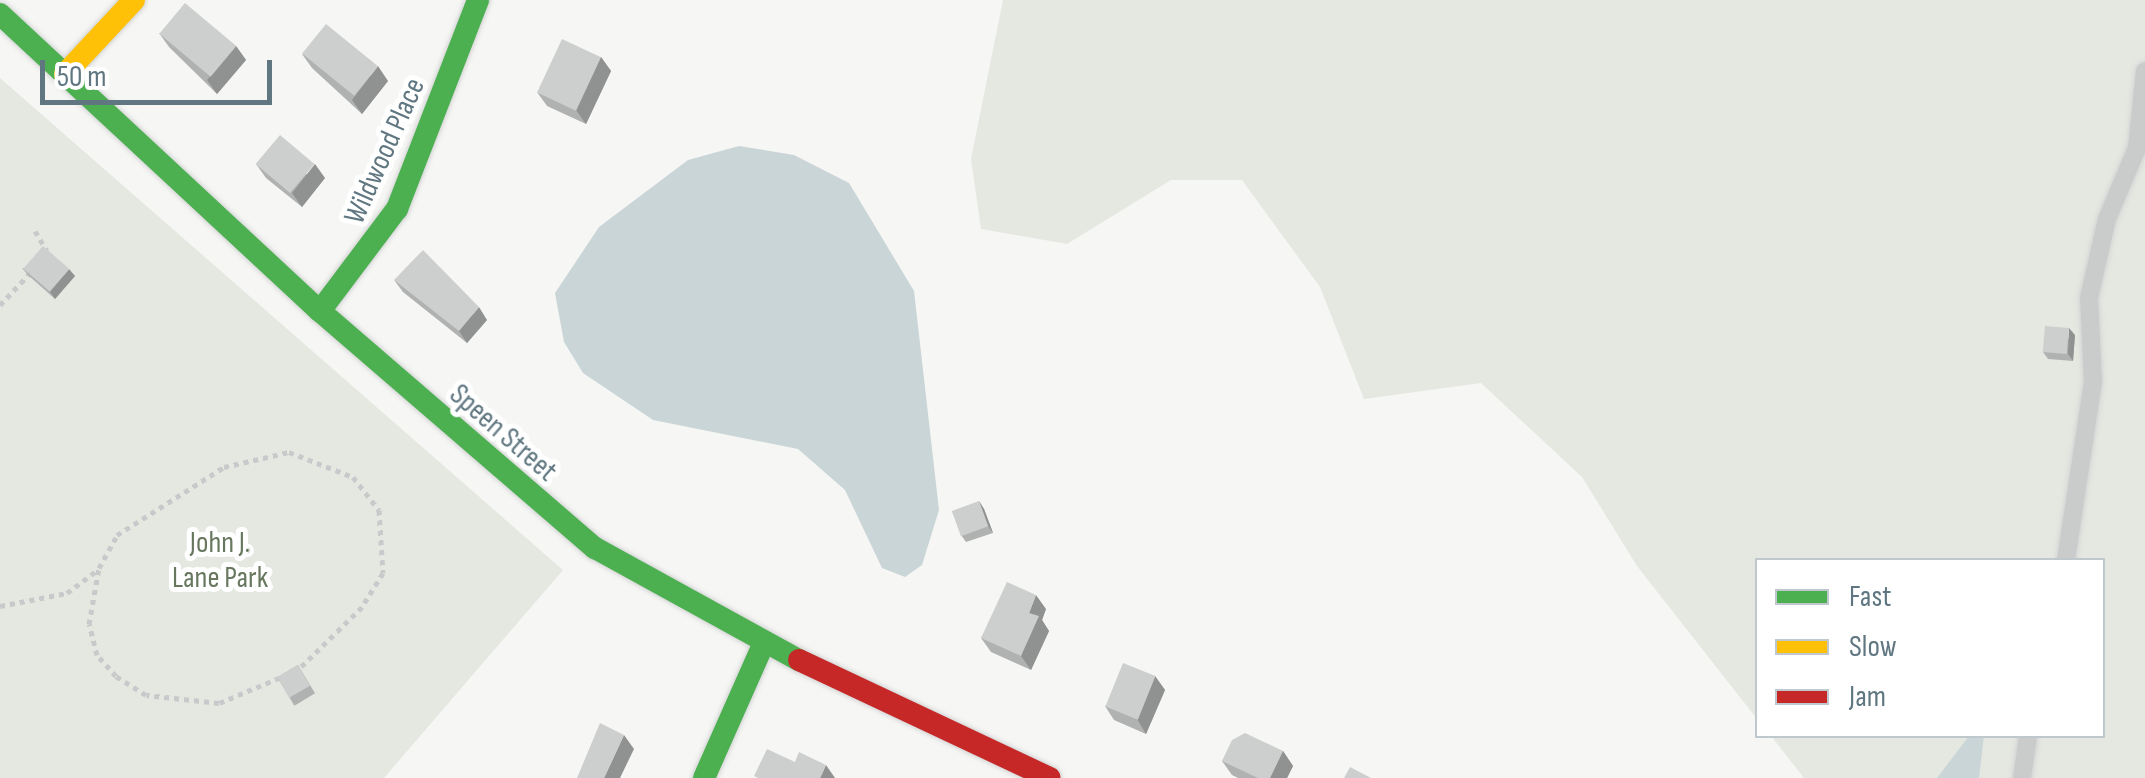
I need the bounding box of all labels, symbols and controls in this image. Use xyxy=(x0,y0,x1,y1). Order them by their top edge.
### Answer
scale bar xyxy=(45,40,278,102)
text: 50 m xyxy=(57,59,106,95)
street label: Wildwood Place xyxy=(337,73,433,229)
street label: Speen Street xyxy=(442,377,564,489)
park label: John J. Lane Park xyxy=(172,525,268,596)
legend xyxy=(1755,558,2105,738)
text: Fast xyxy=(1849,579,1891,615)
text: Slow xyxy=(1849,629,1897,665)
text: Jam xyxy=(1849,679,1886,715)

